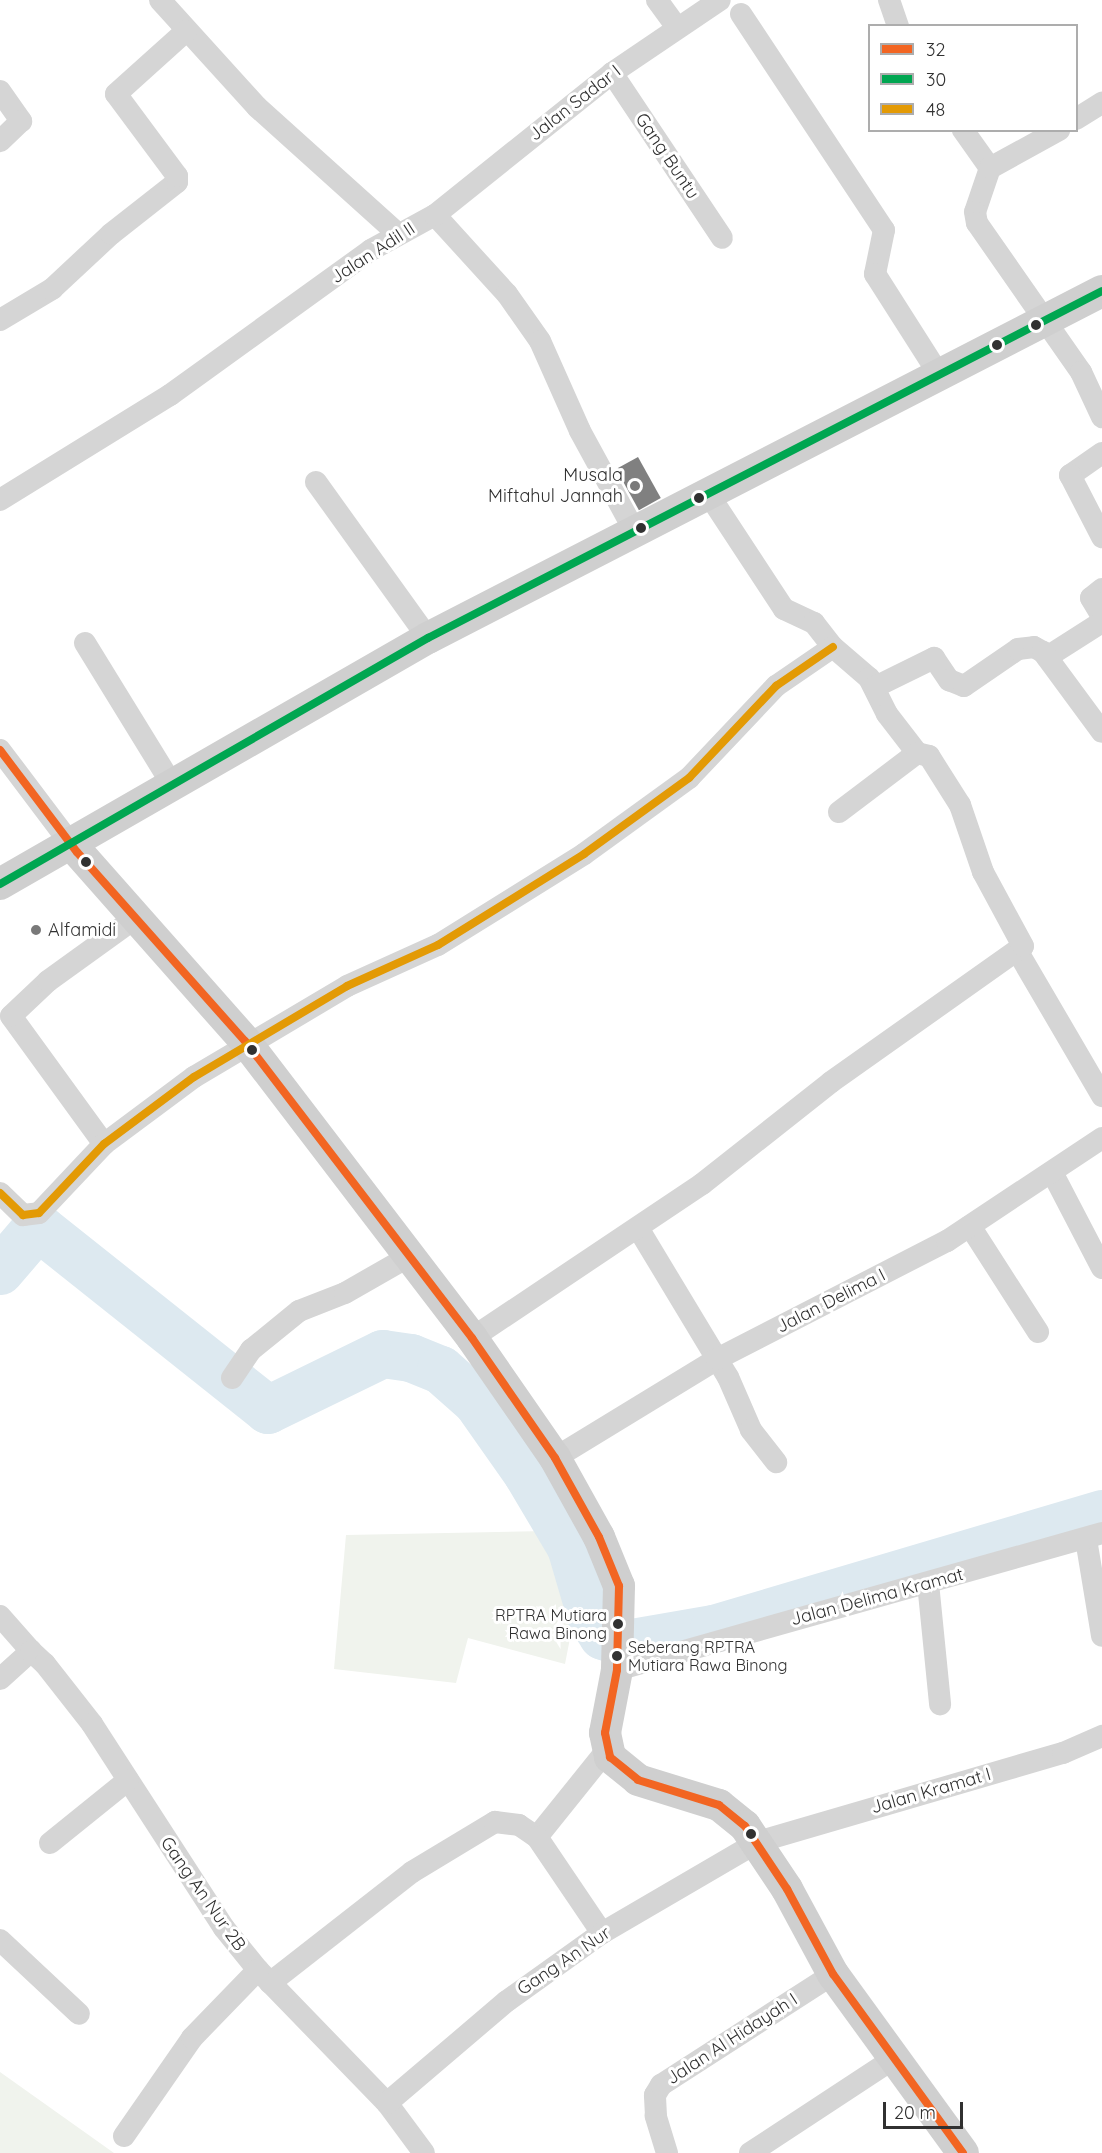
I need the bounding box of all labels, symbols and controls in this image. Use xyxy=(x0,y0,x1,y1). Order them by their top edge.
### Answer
legend xyxy=(868,24,1078,132)
text: 32 xyxy=(926,38,945,61)
street label: Jalan Sadar I xyxy=(525,60,625,146)
text: 30 xyxy=(926,68,946,91)
text: 48 xyxy=(926,98,945,121)
street label: Gang Buntu xyxy=(630,109,704,203)
street label: Jalan Adil II xyxy=(327,218,419,288)
unlabelled marker xyxy=(1030,319,1042,331)
unlabelled marker xyxy=(991,339,1003,351)
place label: Musala Miftahul Jannah xyxy=(488,465,623,508)
marker: Musala Miftahul Jannah xyxy=(628,479,642,493)
unlabelled marker xyxy=(693,492,705,504)
unlabelled marker xyxy=(635,522,647,534)
unlabelled marker xyxy=(80,856,92,868)
place label: Alfamidi xyxy=(48,919,116,941)
marker: Alfamidi xyxy=(29,923,43,937)
unlabelled marker xyxy=(246,1044,258,1056)
street label: Jalan Delima I xyxy=(773,1264,889,1338)
street label: Jalan Delima Kramat xyxy=(788,1564,966,1630)
place label: RPTRA Mutiara Rawa Binong xyxy=(495,1605,607,1643)
marker: RPTRA Mutiara Rawa Binong xyxy=(612,1618,624,1630)
place label: Seberang RPTRA Mutiara Rawa Binong xyxy=(628,1637,787,1675)
marker: Seberang RPTRA Mutiara Rawa Binong xyxy=(611,1650,623,1662)
street label: Jalan Kramat I xyxy=(868,1764,994,1818)
unlabelled marker xyxy=(745,1828,757,1840)
street label: Gang An Nur 2B xyxy=(156,1833,250,1955)
street label: Gang An Nur xyxy=(513,1922,615,2000)
street label: Jalan Al Hidayah I xyxy=(663,1989,801,2089)
scale bar xyxy=(886,2090,966,2128)
text: 20 m xyxy=(894,2101,936,2124)

